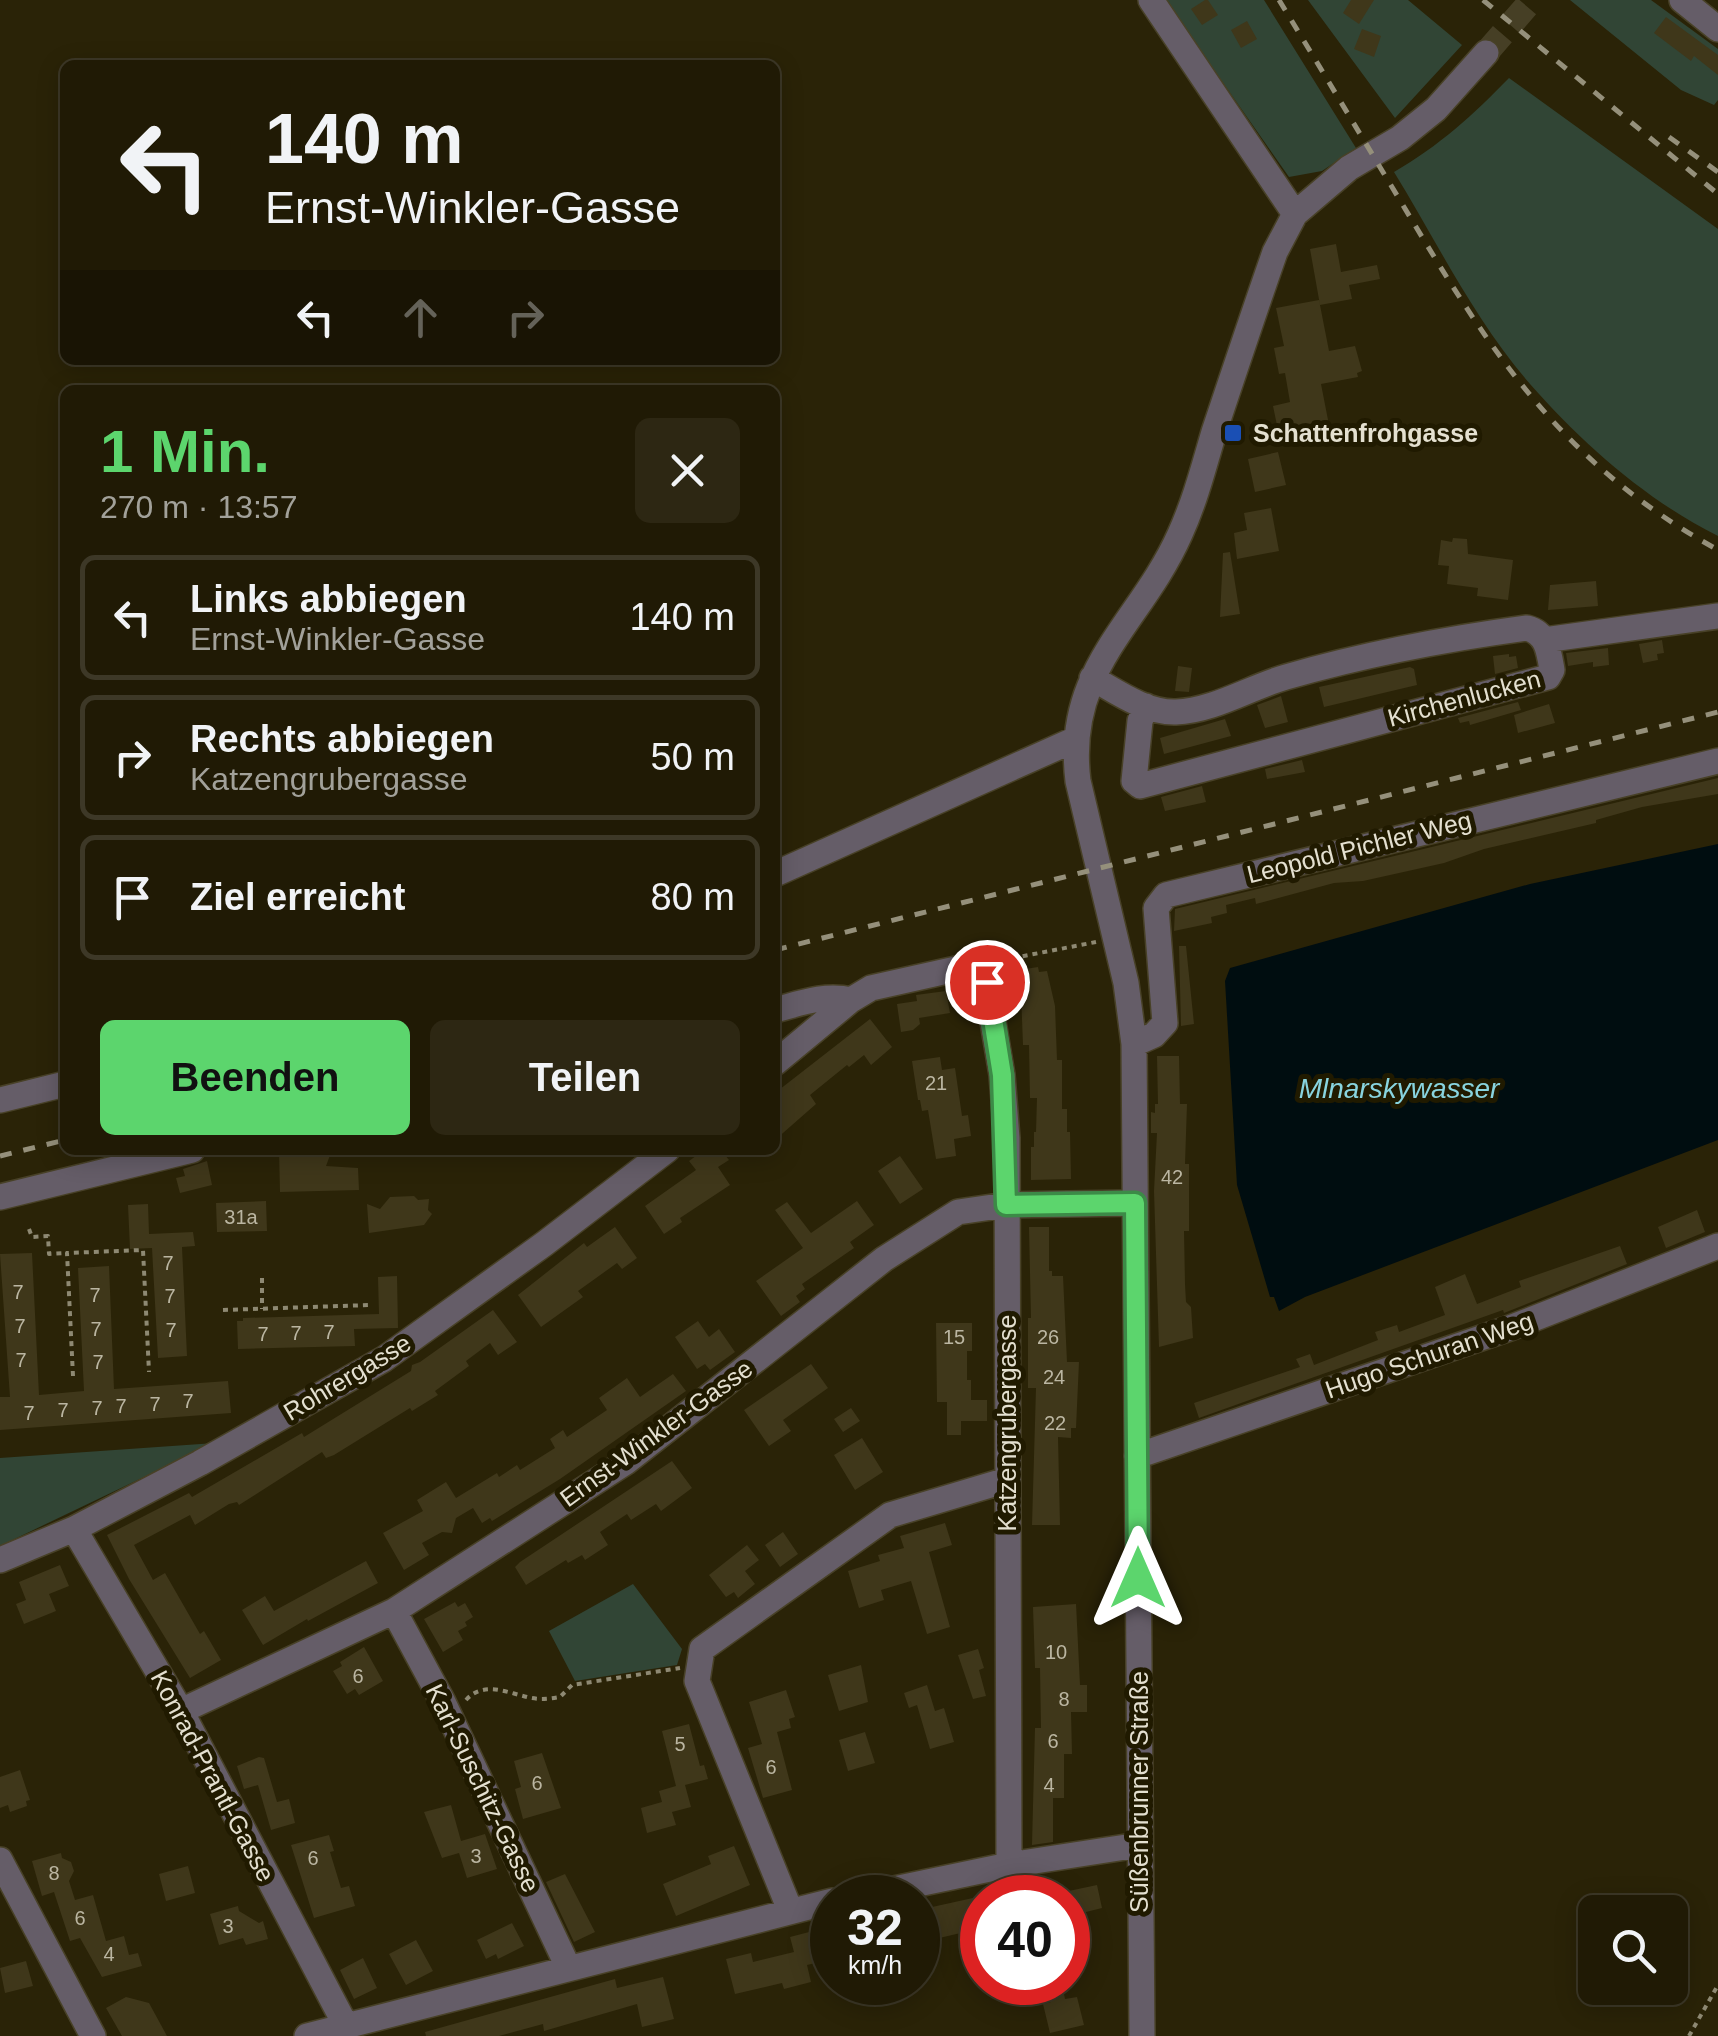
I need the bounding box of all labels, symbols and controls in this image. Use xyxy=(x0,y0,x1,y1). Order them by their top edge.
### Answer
icon: left xyxy=(100,100,230,230)
text: 140 m xyxy=(265,100,463,178)
text: Ernst-Winkler-Gasse xyxy=(265,182,680,233)
icon: left xyxy=(288,290,343,345)
icon: ahead xyxy=(393,290,448,345)
icon: right xyxy=(498,290,553,345)
text: 1 Min. xyxy=(100,418,270,485)
button: close xyxy=(635,418,740,523)
place label: Schattenfrohgasse xyxy=(1253,419,1478,447)
marker: Schattenfrohgasse xyxy=(1222,422,1244,444)
text: 270 m · 13:57 xyxy=(100,489,297,525)
text: Links abbiegen xyxy=(190,578,467,620)
icon: left xyxy=(105,590,160,645)
text: 140 m xyxy=(629,596,735,638)
text: Ernst-Winkler-Gasse xyxy=(190,621,485,657)
street label: Kirchenlucken xyxy=(1385,664,1543,732)
text: Rechts abbiegen xyxy=(190,718,494,760)
icon: right xyxy=(105,730,160,785)
text: 50 m xyxy=(651,736,735,778)
text: Katzengrubergasse xyxy=(190,761,468,797)
street label: Leopold Pichler Weg xyxy=(1244,806,1474,888)
icon: arrive xyxy=(105,870,160,925)
text: Ziel erreicht xyxy=(190,876,405,918)
text: 80 m xyxy=(651,876,735,918)
pin xyxy=(945,940,1030,1025)
icon: arrive xyxy=(960,955,1015,1010)
button: Beenden xyxy=(100,1020,410,1135)
button: Teilen xyxy=(430,1020,740,1135)
house number: 21 xyxy=(925,1072,947,1094)
water label: Mlnarskywasser xyxy=(1299,1073,1501,1104)
house number: 42 xyxy=(1161,1166,1183,1188)
house number: 31a xyxy=(224,1206,259,1228)
house number: 7 xyxy=(162,1252,174,1274)
house number: 7 xyxy=(12,1281,24,1303)
house number: 7 xyxy=(89,1284,101,1306)
house number: 7 xyxy=(164,1285,176,1307)
street label: Hugo Schuran Weg xyxy=(1322,1306,1536,1404)
house number: 7 xyxy=(14,1315,26,1337)
street label: Katzengrubergasse xyxy=(993,1315,1021,1531)
house number: 7 xyxy=(90,1318,102,1340)
house number: 7 xyxy=(165,1319,177,1341)
house number: 7 xyxy=(323,1321,335,1343)
house number: 7 xyxy=(290,1322,302,1344)
house number: 7 xyxy=(257,1323,269,1345)
house number: 15 xyxy=(943,1326,965,1348)
house number: 26 xyxy=(1037,1326,1059,1348)
street label: Rohrergasse xyxy=(278,1328,416,1426)
house number: 7 xyxy=(15,1349,27,1371)
house number: 7 xyxy=(92,1351,104,1373)
street label: Ernst-Winkler-Gasse xyxy=(554,1354,758,1512)
house number: 24 xyxy=(1043,1366,1065,1388)
house number: 7 xyxy=(182,1390,194,1412)
house number: 7 xyxy=(149,1393,161,1415)
house number: 7 xyxy=(115,1395,127,1417)
house number: 7 xyxy=(91,1397,103,1419)
house number: 7 xyxy=(57,1399,69,1421)
house number: 7 xyxy=(23,1402,35,1424)
house number: 22 xyxy=(1044,1412,1066,1434)
position arrow xyxy=(1086,1526,1190,1630)
house number: 10 xyxy=(1045,1641,1067,1663)
house number: 6 xyxy=(352,1665,364,1687)
street label: Konrad-Prantl-Gasse xyxy=(146,1666,280,1886)
street label: Süßenbrunner Straße xyxy=(1125,1671,1153,1913)
street label: Karl-Suschitz-Gasse xyxy=(420,1679,546,1897)
house number: 8 xyxy=(1058,1688,1070,1710)
house number: 6 xyxy=(1047,1730,1059,1752)
house number: 5 xyxy=(674,1733,686,1755)
house number: 6 xyxy=(765,1756,777,1778)
house number: 6 xyxy=(531,1772,543,1794)
house number: 4 xyxy=(1043,1774,1055,1796)
house number: 3 xyxy=(470,1845,482,1867)
house number: 6 xyxy=(307,1847,319,1869)
house number: 8 xyxy=(48,1862,60,1884)
speed limit sign: 40 xyxy=(960,1875,1090,2005)
map controls xyxy=(1578,1895,1688,2005)
button: search xyxy=(1578,1895,1688,2005)
text: 32 xyxy=(847,1900,903,1956)
house number: 6 xyxy=(74,1907,86,1929)
house number: 3 xyxy=(222,1915,234,1937)
house number: 4 xyxy=(103,1943,115,1965)
text: km/h xyxy=(848,1951,902,1979)

